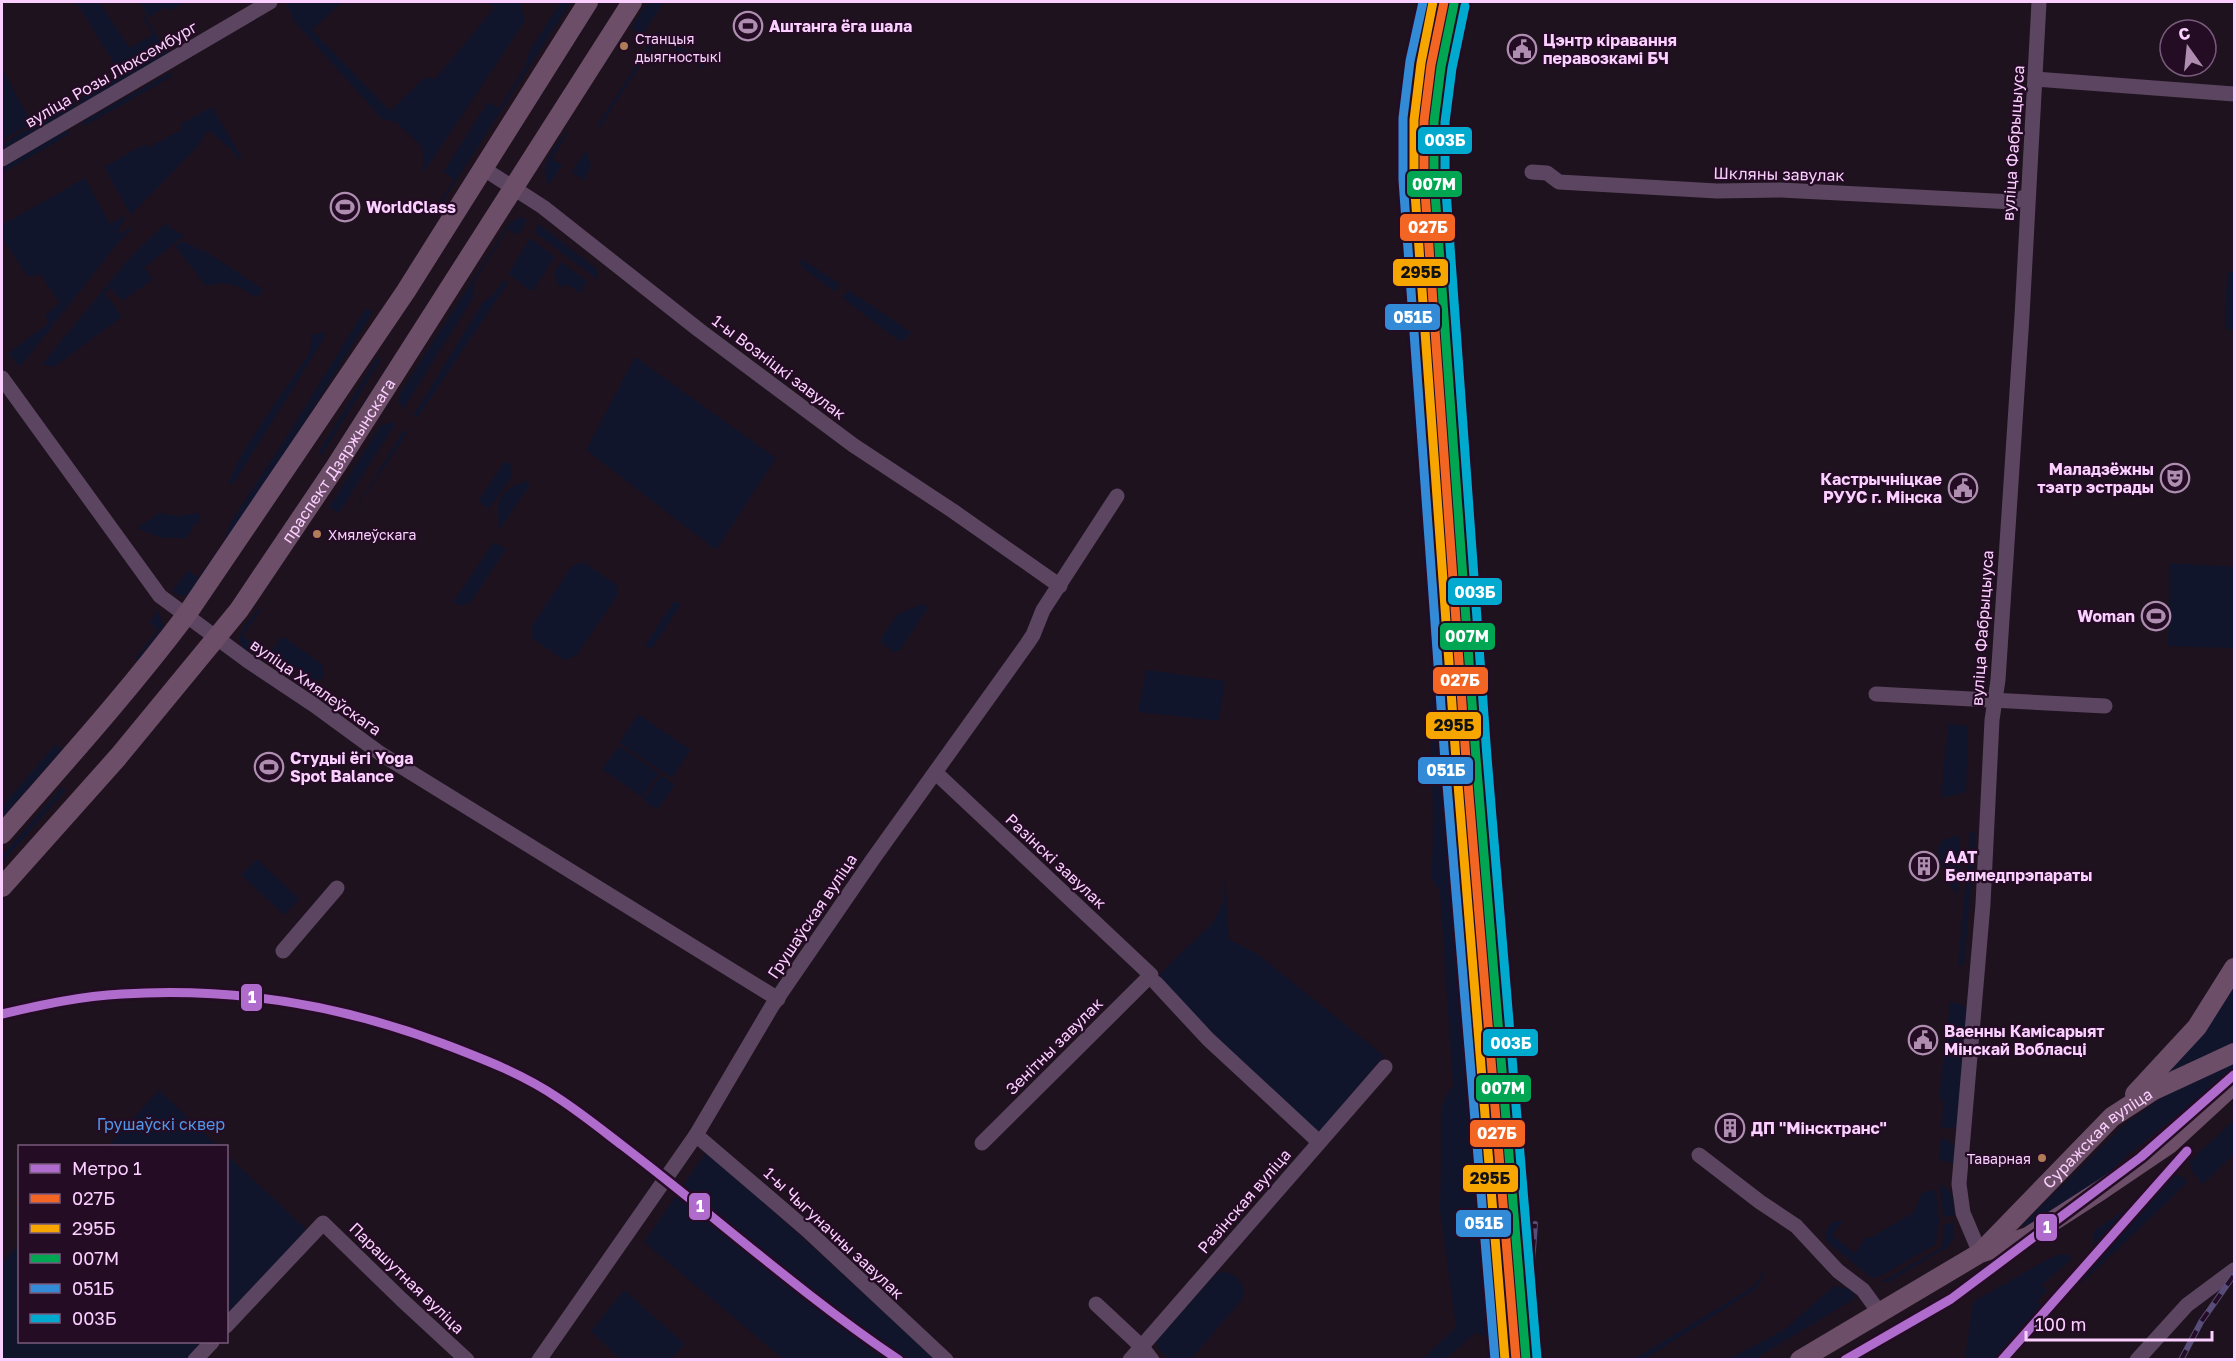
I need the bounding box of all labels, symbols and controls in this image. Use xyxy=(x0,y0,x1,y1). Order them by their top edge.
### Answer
sports icon: Аштанга ёга шала xyxy=(732,10,764,42)
street label: вуліца Розы Люксембург xyxy=(21,16,201,132)
place label: Аштанга ёга шала xyxy=(769,16,912,36)
north arrow xyxy=(2158,18,2218,78)
text: С xyxy=(2176,22,2192,45)
place label: Станцыя дыягностыкі xyxy=(635,30,722,65)
place label: Цэнтр кіравання перавозкамі БЧ xyxy=(1543,30,1677,68)
public building icon: Цэнтр кіравання перавозкамі БЧ xyxy=(1506,33,1538,65)
marker: Станцыя дыягностыкі xyxy=(618,40,630,52)
street label: вуліца Фабрыцыуса xyxy=(1998,65,2028,221)
line badge: 003Б xyxy=(1417,126,1473,155)
text: 003Б xyxy=(1424,130,1466,150)
street label: Шкляны завулак xyxy=(1713,163,1845,185)
line badge: 007М xyxy=(1406,170,1463,198)
text: 007М xyxy=(1412,174,1456,194)
sports icon: WorldClass xyxy=(329,191,361,223)
place label: WorldClass xyxy=(366,197,456,217)
line badge: 027Б xyxy=(1399,213,1456,242)
text: 027Б xyxy=(1408,217,1448,237)
line badge: 295Б xyxy=(1392,258,1449,287)
text: 295Б xyxy=(1401,262,1441,282)
line badge: 051Б xyxy=(1384,303,1441,331)
text: 051Б xyxy=(1393,307,1433,327)
street label: 1-ы Возніцкі завулак xyxy=(708,310,850,424)
street label: праспект Дзяржынскага xyxy=(277,374,399,547)
place label: Маладзёжны тэатр эстрады xyxy=(2037,459,2154,497)
theatre icon: Маладзёжны тэатр эстрады xyxy=(2159,462,2191,494)
place label: Кастрычніцкае РУУС г. Мінска xyxy=(1820,469,1942,507)
public building icon: Кастрычніцкае РУУС г. Мінска xyxy=(1947,472,1979,504)
place label: Хмялеўскага xyxy=(328,526,416,543)
marker: Хмялеўскага xyxy=(311,528,323,540)
street label: вуліца Фабрыцыуса xyxy=(1967,550,1997,706)
line badge: 003Б xyxy=(1447,577,1503,606)
text: 003Б xyxy=(1454,582,1496,602)
sports icon: Woman xyxy=(2140,600,2172,632)
place label: Woman xyxy=(2077,606,2135,626)
line badge: 007М xyxy=(1439,622,1496,651)
text: 007М xyxy=(1445,626,1489,646)
street label: вуліца Хмялеўскага xyxy=(247,634,385,740)
line badge: 027Б xyxy=(1432,666,1489,695)
text: 027Б xyxy=(1440,670,1480,690)
line badge: 295Б xyxy=(1425,711,1482,740)
text: 295Б xyxy=(1434,715,1474,735)
place label: Студыі ёгі Yoga Spot Balance xyxy=(290,748,413,786)
sports icon: Студыі ёгі Yoga Spot Balance xyxy=(253,751,285,783)
line badge: 051Б xyxy=(1417,756,1474,785)
text: 051Б xyxy=(1426,760,1466,780)
street label: Разінскі завулак xyxy=(1001,809,1111,913)
place label: ААТ Белмедпрэпараты xyxy=(1945,847,2093,885)
street label: Грушаўская вуліца xyxy=(763,850,861,982)
building icon: ААТ Белмедпрэпараты xyxy=(1908,850,1940,882)
line badge: 1 xyxy=(240,983,263,1012)
text: 1 xyxy=(248,987,256,1007)
street label: Зенітны завулак xyxy=(1001,993,1107,1099)
place label: Ваенны Камісарыят Мінскай Вобласці xyxy=(1944,1021,2105,1059)
public building icon: Ваенны Камісарыят Мінскай Вобласці xyxy=(1907,1024,1939,1056)
line badge: 003Б xyxy=(1482,1028,1539,1057)
text: 003Б xyxy=(1490,1033,1532,1053)
line badge: 007М xyxy=(1475,1074,1532,1103)
text: 007М xyxy=(1481,1078,1525,1098)
street label: Суражская вуліца xyxy=(2038,1084,2156,1192)
building icon: ДП "Мінсктранс" xyxy=(1714,1112,1746,1144)
park label: Грушаўскі сквер xyxy=(97,1114,225,1134)
place label: ДП "Мінсктранс" xyxy=(1751,1118,1887,1138)
line badge: 027Б xyxy=(1469,1119,1526,1148)
text: 027Б xyxy=(1477,1123,1517,1143)
legend xyxy=(18,1145,228,1343)
street label: Разінская вуліца xyxy=(1193,1145,1295,1257)
place label: Таварная xyxy=(1967,1150,2031,1167)
marker: Таварная xyxy=(2036,1152,2048,1164)
text: Метро 1 xyxy=(72,1157,142,1179)
street label: 1-ы Чыгуначны завулак xyxy=(760,1163,908,1303)
line badge: 295Б xyxy=(1462,1164,1519,1193)
text: 295Б xyxy=(1470,1168,1510,1188)
text: 027Б xyxy=(72,1187,115,1209)
line badge: 1 xyxy=(688,1192,711,1221)
text: 1 xyxy=(696,1196,704,1216)
line badge: 051Б xyxy=(1455,1209,1512,1238)
text: 051Б xyxy=(1464,1213,1504,1233)
line badge: 1 xyxy=(2035,1213,2058,1242)
text: 295Б xyxy=(72,1217,116,1239)
text: 1 xyxy=(2043,1217,2051,1237)
street label: Парашутная вуліца xyxy=(345,1218,469,1338)
text: 007М xyxy=(72,1247,119,1269)
text: 051Б xyxy=(72,1277,114,1299)
scale bar xyxy=(2026,1304,2212,1342)
text: 003Б xyxy=(72,1307,117,1329)
text: 100 m xyxy=(2035,1313,2086,1335)

